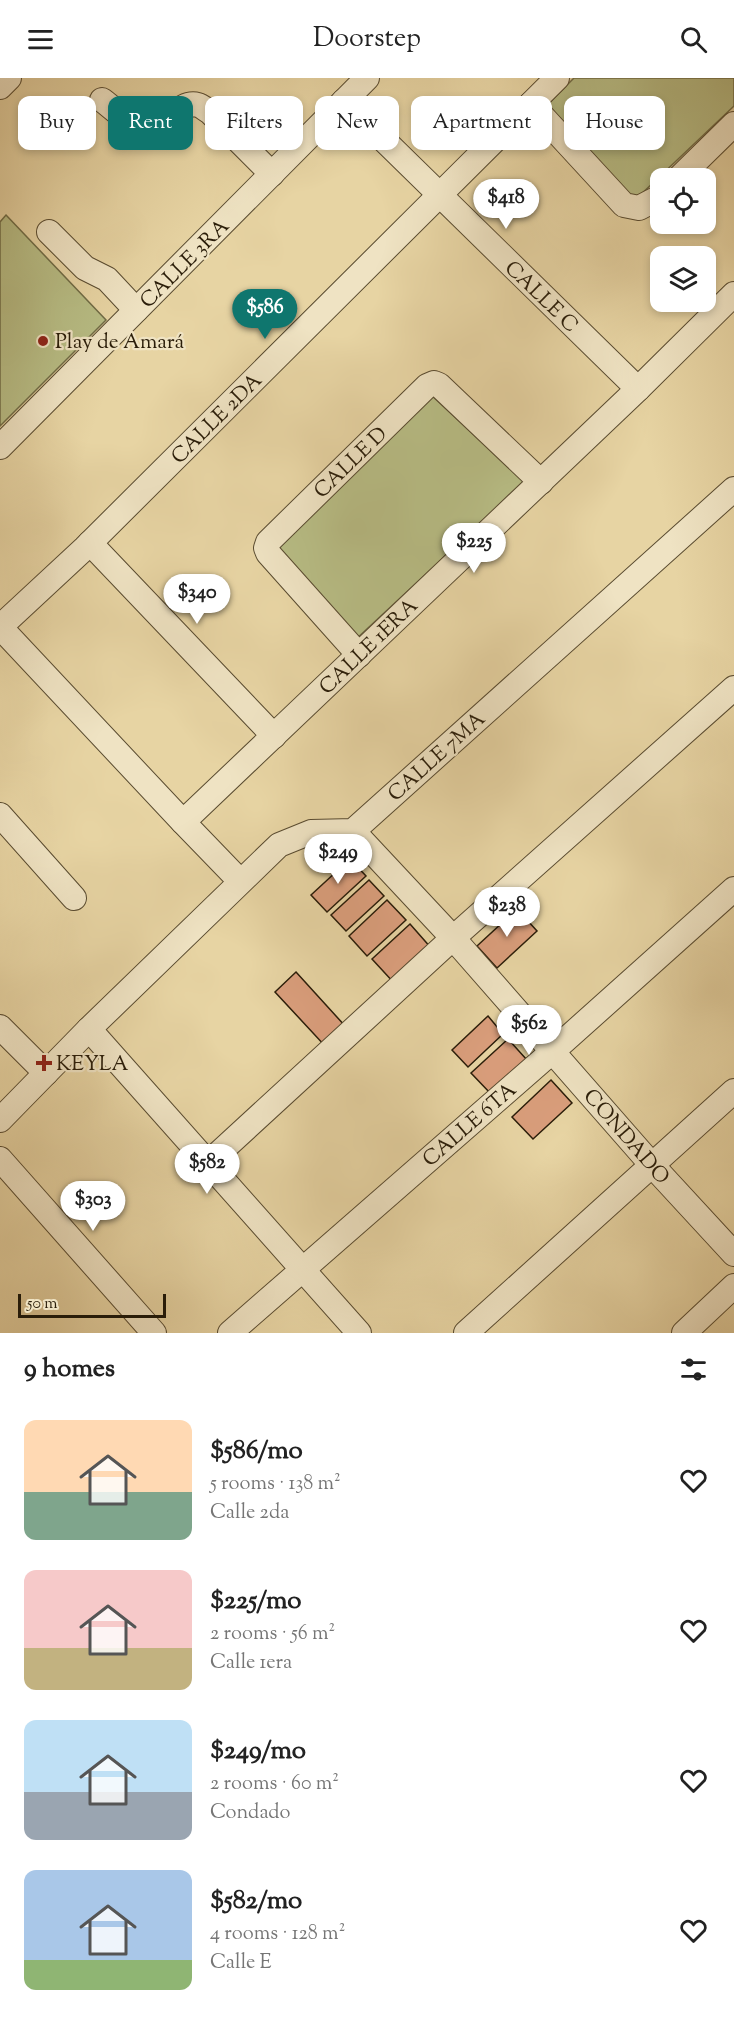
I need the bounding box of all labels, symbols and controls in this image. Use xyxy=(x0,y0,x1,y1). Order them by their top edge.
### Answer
text: Doorstep xyxy=(313,20,421,59)
icon: menu xyxy=(24,23,57,56)
icon: search xyxy=(677,23,710,56)
chip: Buy xyxy=(18,96,96,150)
chip: Rent xyxy=(108,96,193,150)
chip: Filters xyxy=(205,96,303,150)
chip: New xyxy=(315,96,399,150)
chip: Apartment xyxy=(411,96,552,150)
chip: House xyxy=(564,96,665,150)
map controls xyxy=(650,168,716,312)
button: locate xyxy=(650,168,716,234)
pin: $418 xyxy=(470,179,542,230)
text: $418 xyxy=(487,184,525,213)
street label: CALLE 3RA xyxy=(134,213,237,316)
button: layers xyxy=(650,246,716,312)
street label: CALLE C xyxy=(497,255,584,340)
pin: $586 xyxy=(229,289,301,340)
text: $586 xyxy=(246,294,284,323)
place label: Play de Amará xyxy=(55,328,185,358)
marker: Play de Amará xyxy=(36,334,50,348)
street label: CALLE 2DA xyxy=(165,367,270,472)
street label: CALLE D xyxy=(308,421,395,506)
pin: $225 xyxy=(438,523,510,574)
text: $225 xyxy=(456,528,492,557)
pin: $340 xyxy=(161,574,233,625)
text: $340 xyxy=(177,579,217,608)
street label: CALLE 1ERA xyxy=(313,592,426,703)
street label: CALLE 7MA xyxy=(382,705,493,809)
pin: $249 xyxy=(302,834,374,885)
text: $249 xyxy=(318,839,358,868)
pin: $238 xyxy=(471,887,543,938)
text: $238 xyxy=(488,892,526,921)
pin: $562 xyxy=(493,1005,565,1056)
text: $562 xyxy=(511,1010,547,1039)
place label: KEYLA xyxy=(56,1050,129,1080)
marker: KEYLA xyxy=(37,1056,51,1070)
street label: CALLE 6TA xyxy=(417,1076,524,1175)
street label: CONDADO xyxy=(575,1083,676,1192)
pin: $582 xyxy=(171,1144,243,1195)
text: $582 xyxy=(189,1149,225,1178)
pin: $303 xyxy=(57,1181,129,1232)
text: $303 xyxy=(74,1186,112,1215)
scale bar xyxy=(18,1291,166,1318)
text: 50 m xyxy=(27,1293,58,1316)
text: 9 homes xyxy=(24,1351,115,1388)
icon: filters xyxy=(677,1353,710,1386)
text: $586/mo xyxy=(210,1433,303,1470)
icon: home xyxy=(72,1444,144,1516)
icon: heart xyxy=(677,1464,710,1497)
text: 5 rooms · 138 m² xyxy=(210,1470,341,1499)
text: Calle 2da xyxy=(210,1499,289,1528)
text: $225/mo xyxy=(210,1583,302,1620)
icon: home xyxy=(72,1594,144,1666)
icon: heart xyxy=(677,1614,710,1647)
text: 2 rooms · 56 m² xyxy=(210,1620,335,1649)
text: Calle 1era xyxy=(210,1649,292,1678)
text: $249/mo xyxy=(210,1733,306,1770)
icon: home xyxy=(72,1744,144,1816)
icon: heart xyxy=(677,1764,710,1797)
text: 2 rooms · 60 m² xyxy=(210,1770,339,1799)
text: Condado xyxy=(210,1799,290,1828)
text: $582/mo xyxy=(210,1883,302,1920)
icon: home xyxy=(72,1894,144,1966)
icon: heart xyxy=(677,1914,710,1947)
text: 4 rooms · 128 m² xyxy=(210,1920,345,1949)
text: Calle E xyxy=(210,1949,272,1978)

